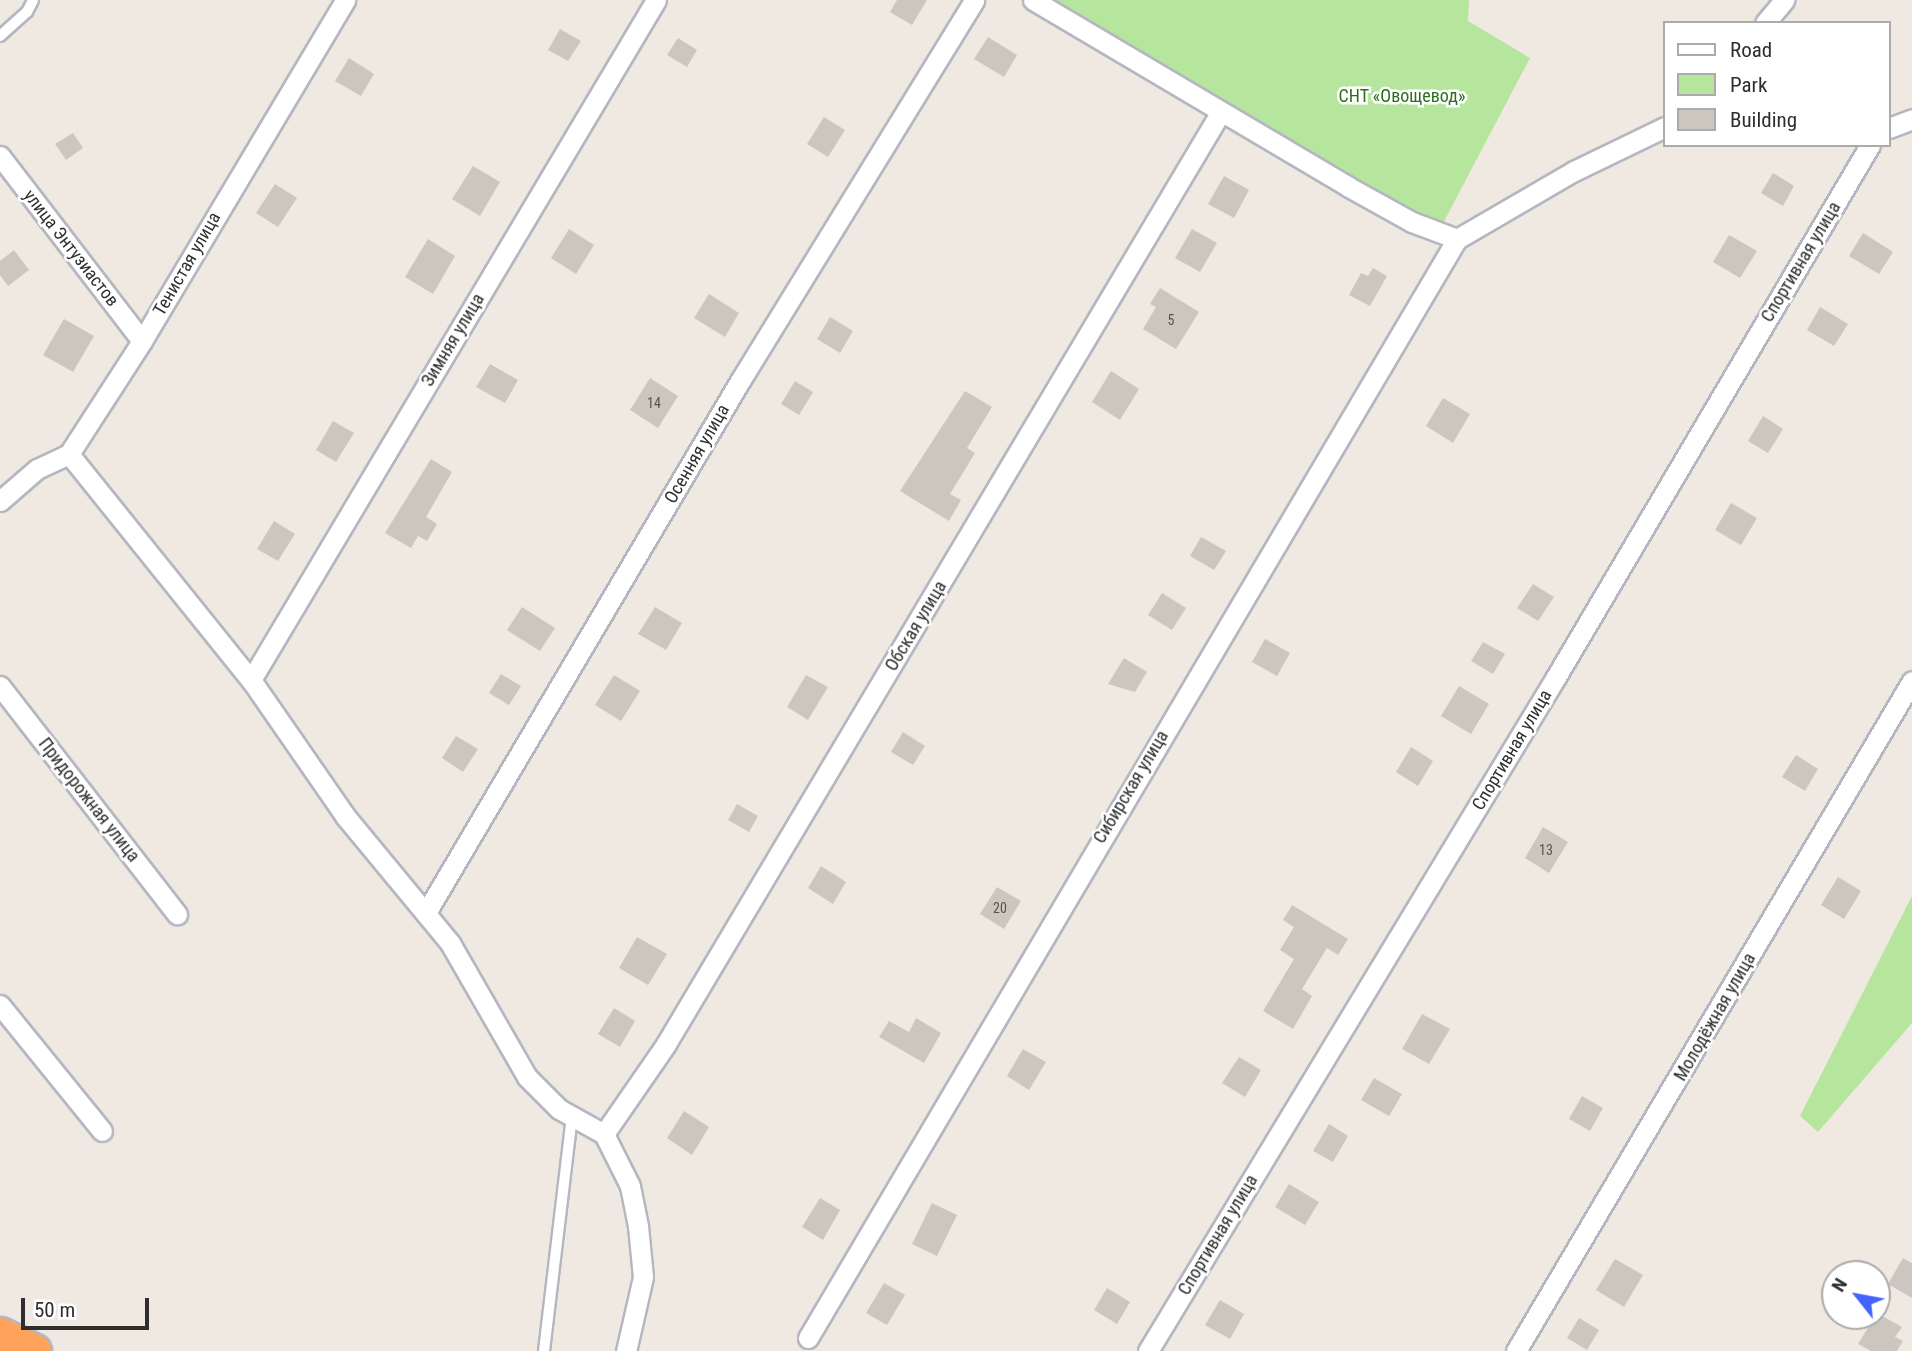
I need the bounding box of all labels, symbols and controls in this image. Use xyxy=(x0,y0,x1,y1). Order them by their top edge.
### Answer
legend xyxy=(1664,21,1891,147)
text: Road xyxy=(1730,38,1772,62)
text: Park xyxy=(1730,73,1767,97)
park label: СНТ «Овощевод» xyxy=(1338,85,1466,107)
text: Building xyxy=(1730,108,1797,132)
street label: улица Энтузиастов xyxy=(19,185,123,311)
street label: Спортивная улица xyxy=(1757,198,1845,326)
street label: Тенистая улица xyxy=(149,208,225,320)
street label: Зимняя улица xyxy=(417,290,489,390)
house number: 5 xyxy=(1168,312,1174,328)
house number: 14 xyxy=(647,395,661,411)
street label: Осенняя улица xyxy=(660,401,734,507)
street label: Обская улица xyxy=(881,577,951,675)
street label: Спортивная улица xyxy=(1468,686,1556,814)
street label: Сибирская улица xyxy=(1089,727,1173,847)
street label: Придорожная улица xyxy=(34,734,144,866)
house number: 13 xyxy=(1539,842,1553,858)
house number: 20 xyxy=(993,900,1007,916)
street label: Молодёжная улица xyxy=(1670,949,1760,1085)
street label: Спортивная улица xyxy=(1174,1171,1262,1299)
north arrow xyxy=(1821,1260,1891,1330)
text: N xyxy=(1826,1274,1852,1296)
scale bar xyxy=(24,1284,152,1328)
text: 50 m xyxy=(34,1298,75,1322)

